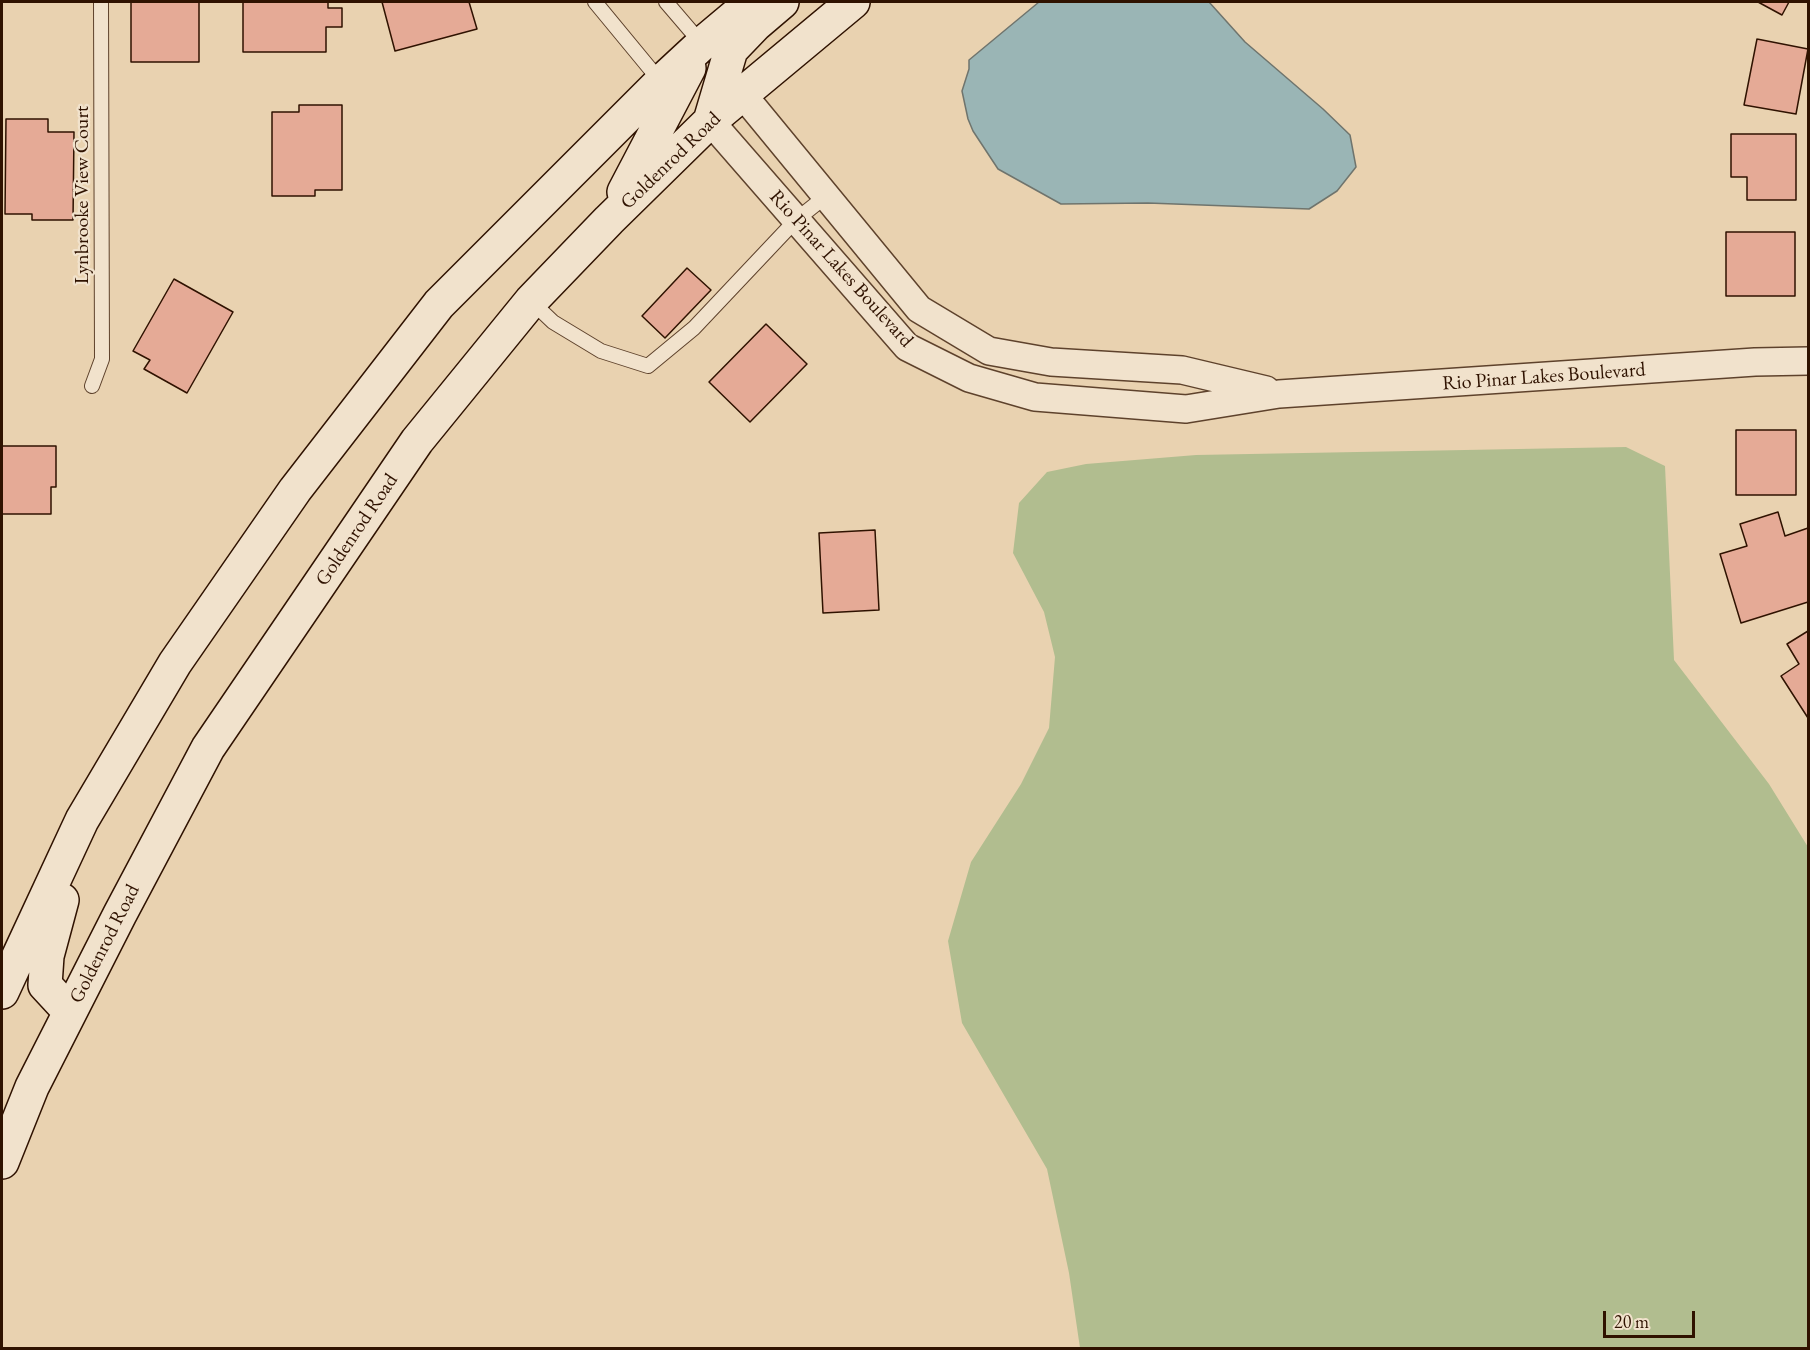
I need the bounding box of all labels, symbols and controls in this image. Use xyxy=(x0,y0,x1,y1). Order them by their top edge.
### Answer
street label: Lynbrooke View Court xyxy=(71,106,95,284)
street label: Goldenrod Road xyxy=(616,107,726,215)
street label: Rio Pinar Lakes Boulevard xyxy=(764,185,918,353)
street label: Rio Pinar Lakes Boulevard xyxy=(1442,358,1646,396)
street label: Goldenrod Road xyxy=(311,469,403,591)
street label: Goldenrod Road xyxy=(65,881,145,1007)
scale bar xyxy=(1606,1299,1698,1337)
text: 20 m xyxy=(1614,1310,1649,1333)

